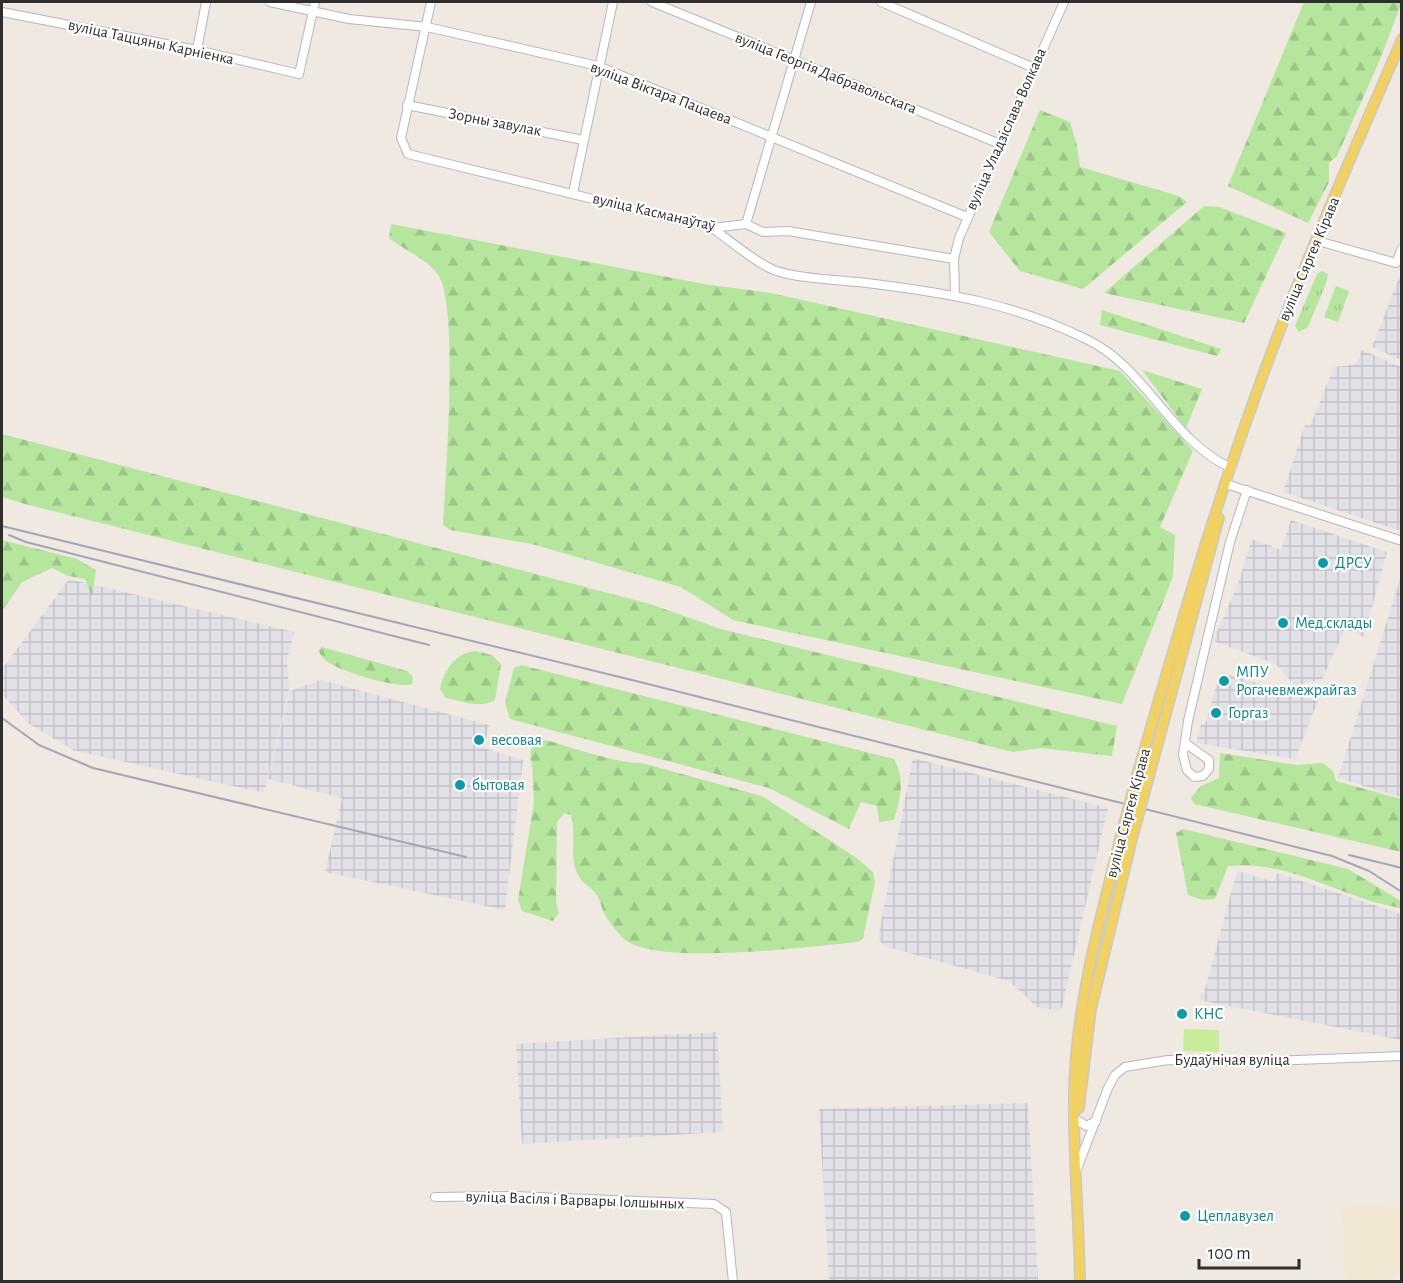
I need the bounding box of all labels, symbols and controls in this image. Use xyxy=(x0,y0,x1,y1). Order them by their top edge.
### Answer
street label: вуліца Таццяны Карніенка xyxy=(66,17,235,68)
street label: вуліца Георгія Дабравольскага xyxy=(732,29,919,118)
street label: вуліца Уладзіслава Волкава xyxy=(963,45,1050,213)
street label: вуліца Віктара Пацаева xyxy=(588,59,734,128)
street label: Зорны завулак xyxy=(447,105,543,140)
street label: вуліца Касманаўтаў xyxy=(591,190,717,235)
street label: вуліца Сяргея Кірава xyxy=(1276,195,1343,324)
place label: ДРСУ xyxy=(1335,555,1372,571)
marker: ДРСУ xyxy=(1316,556,1330,570)
place label: Мед.склады xyxy=(1295,615,1372,631)
marker: Мед.склады xyxy=(1276,616,1290,630)
place label: МПУ Рогачевмежрайгаз xyxy=(1236,664,1357,698)
marker: МПУ Рогачевмежрайгаз xyxy=(1217,674,1231,688)
place label: Горгаз xyxy=(1228,705,1268,721)
marker: Горгаз xyxy=(1209,706,1223,720)
place label: весовая xyxy=(491,732,542,748)
marker: весовая xyxy=(472,733,486,747)
street label: вуліца Сяргея Кірава xyxy=(1103,747,1154,880)
place label: бытовая xyxy=(472,777,525,793)
marker: бытовая xyxy=(453,778,467,792)
place label: КНС xyxy=(1194,1006,1223,1022)
marker: КНС xyxy=(1175,1007,1189,1021)
street label: Будаўнічая вуліца xyxy=(1174,1052,1290,1069)
street label: вуліца Васіля і Варвары Іолшыных xyxy=(465,1188,685,1213)
place label: Цеплавузел xyxy=(1197,1208,1274,1225)
marker: Цеплавузел xyxy=(1178,1209,1192,1223)
scale bar xyxy=(1199,1232,1300,1270)
text: 100 m xyxy=(1208,1245,1251,1263)

